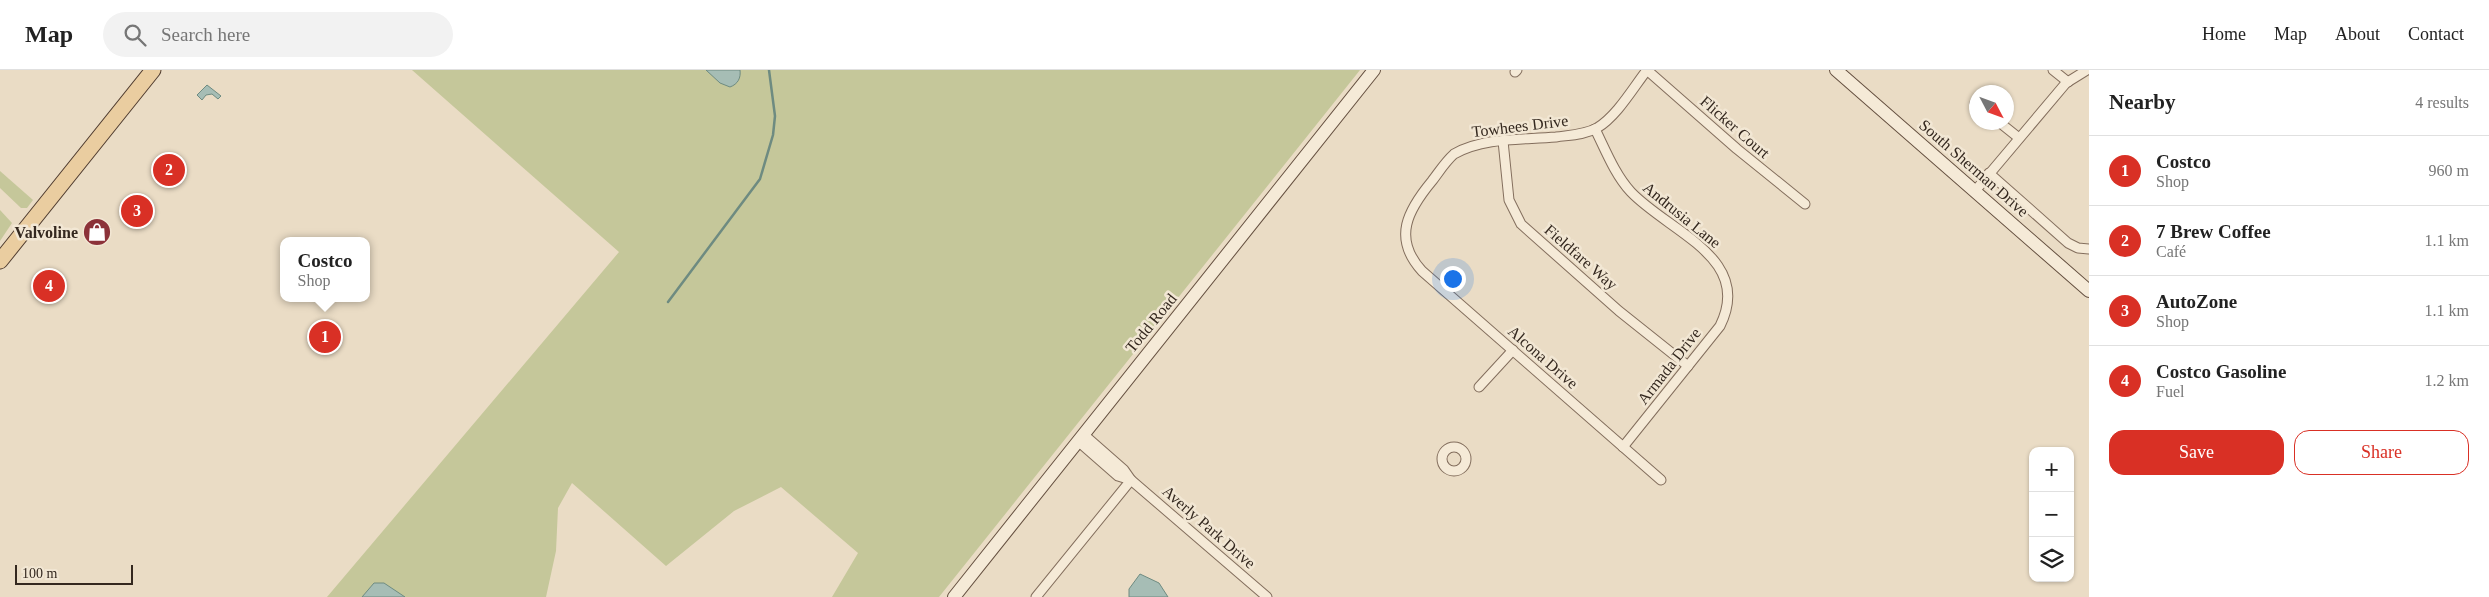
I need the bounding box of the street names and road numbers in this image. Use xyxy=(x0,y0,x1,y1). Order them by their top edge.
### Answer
street label: Flicker Court xyxy=(1697,92,1773,162)
street label: Towhees Drive xyxy=(1471,112,1569,140)
street label: South Sherman Drive xyxy=(1916,116,2032,220)
street label: Andrusia Lane xyxy=(1640,179,1724,251)
street label: Fieldfare Way xyxy=(1541,221,1621,294)
street label: Todd Road xyxy=(1122,290,1180,356)
street label: Alcona Drive xyxy=(1505,322,1581,392)
street label: Armada Drive xyxy=(1634,325,1704,407)
street label: Averly Park Drive xyxy=(1159,482,1259,573)

